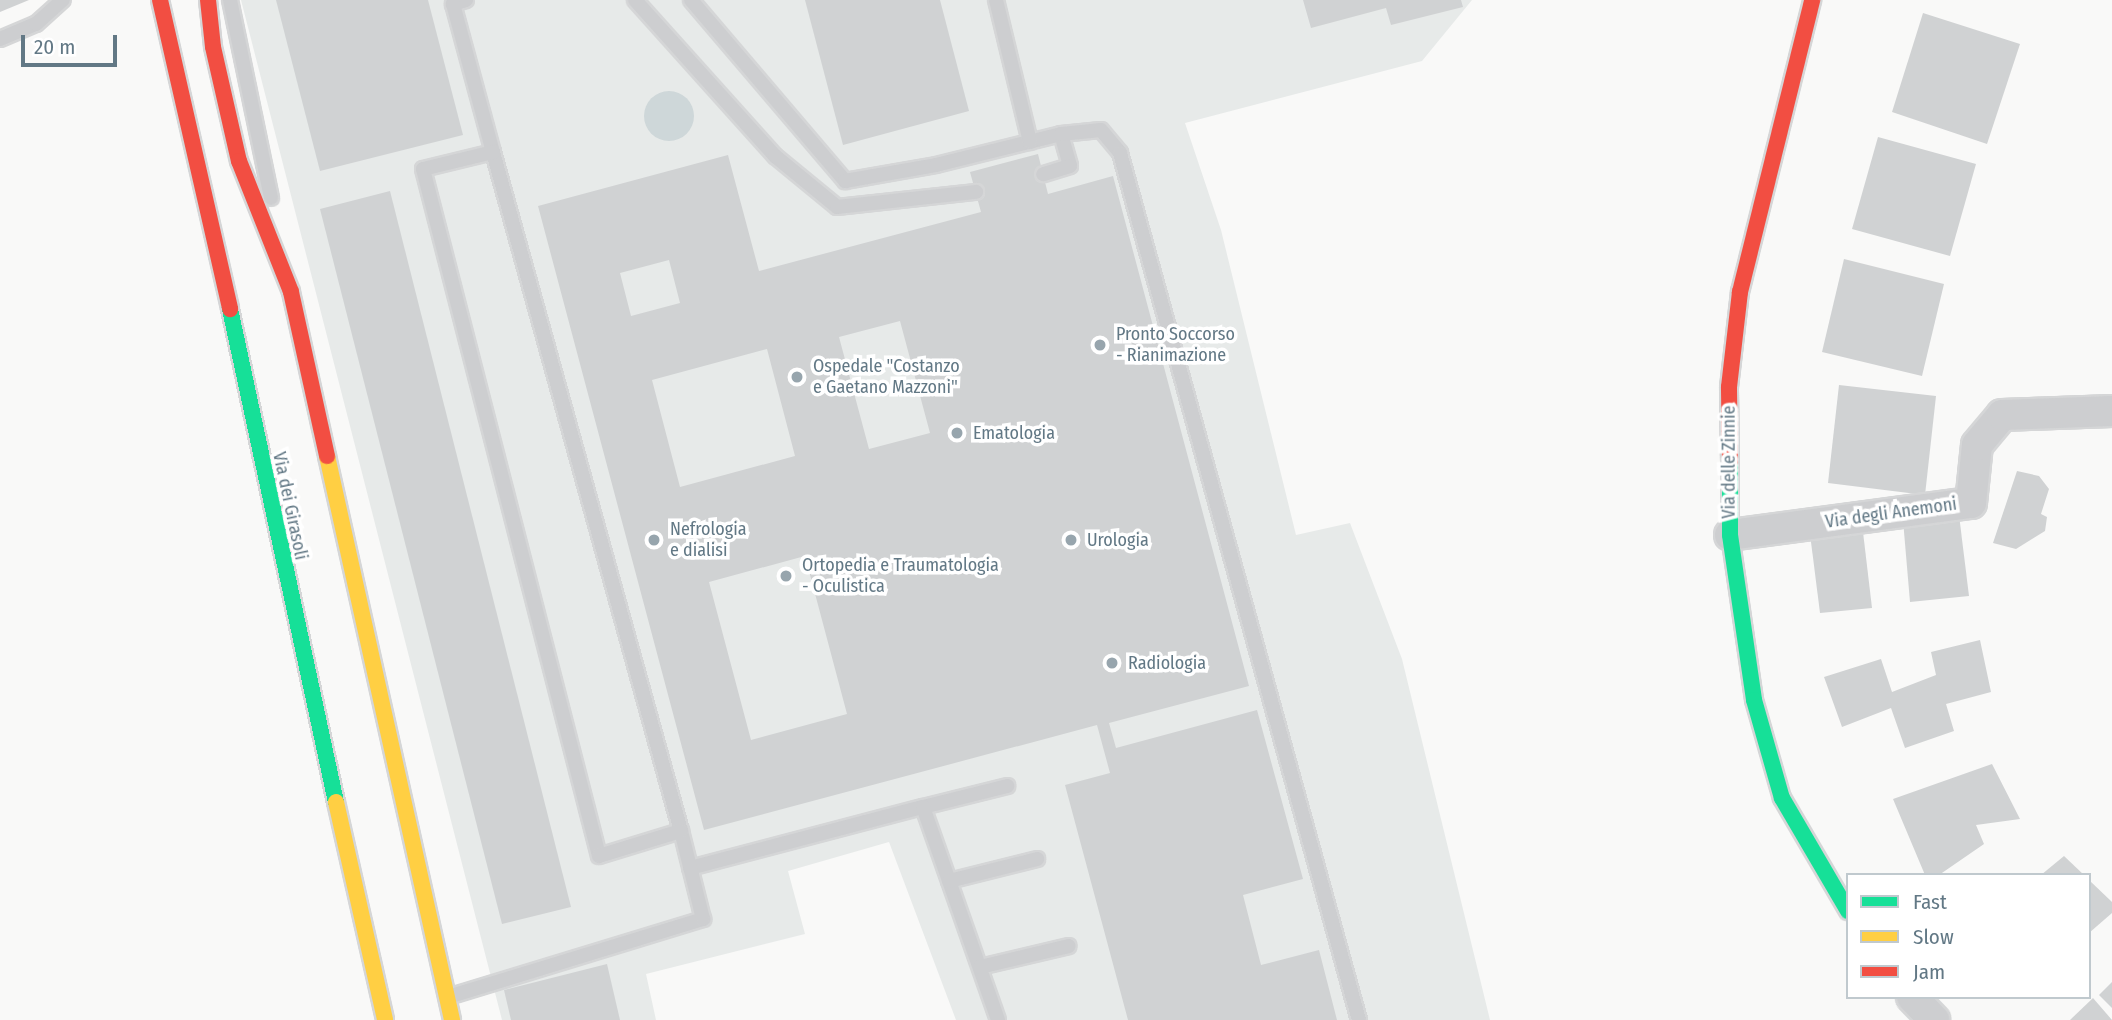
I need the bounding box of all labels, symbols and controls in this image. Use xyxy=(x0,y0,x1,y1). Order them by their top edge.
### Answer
scale bar xyxy=(24,21,121,65)
text: 20 m xyxy=(34,34,75,60)
place label: Pronto Soccorso - Rianimazione xyxy=(1116,324,1235,366)
marker: Pronto Soccorso - Rianimazione xyxy=(1090,335,1110,355)
place label: Ospedale "Costanzo e Gaetano Mazzoni" xyxy=(813,356,960,398)
marker: Ospedale "Costanzo e Gaetano Mazzoni" xyxy=(787,367,807,387)
street label: Via delle Zinnie xyxy=(1718,405,1740,519)
place label: Ematologia xyxy=(973,422,1055,444)
marker: Ematologia xyxy=(947,423,967,443)
street label: Via dei Girasoli xyxy=(268,450,312,562)
street label: Via degli Anemoni xyxy=(1824,493,1958,533)
place label: Nefrologia e dialisi xyxy=(670,519,747,562)
place label: Urologia xyxy=(1087,529,1149,551)
marker: Nefrologia e dialisi xyxy=(644,530,664,550)
marker: Urologia xyxy=(1061,530,1081,550)
place label: Ortopedia e Traumatologia - Oculistica xyxy=(802,555,999,598)
marker: Ortopedia e Traumatologia - Oculistica xyxy=(776,566,796,586)
place label: Radiologia xyxy=(1128,652,1206,674)
marker: Radiologia xyxy=(1102,653,1122,673)
legend xyxy=(1846,873,2091,999)
text: Fast xyxy=(1913,889,1947,915)
text: Slow xyxy=(1913,924,1954,950)
text: Jam xyxy=(1913,959,1945,985)

